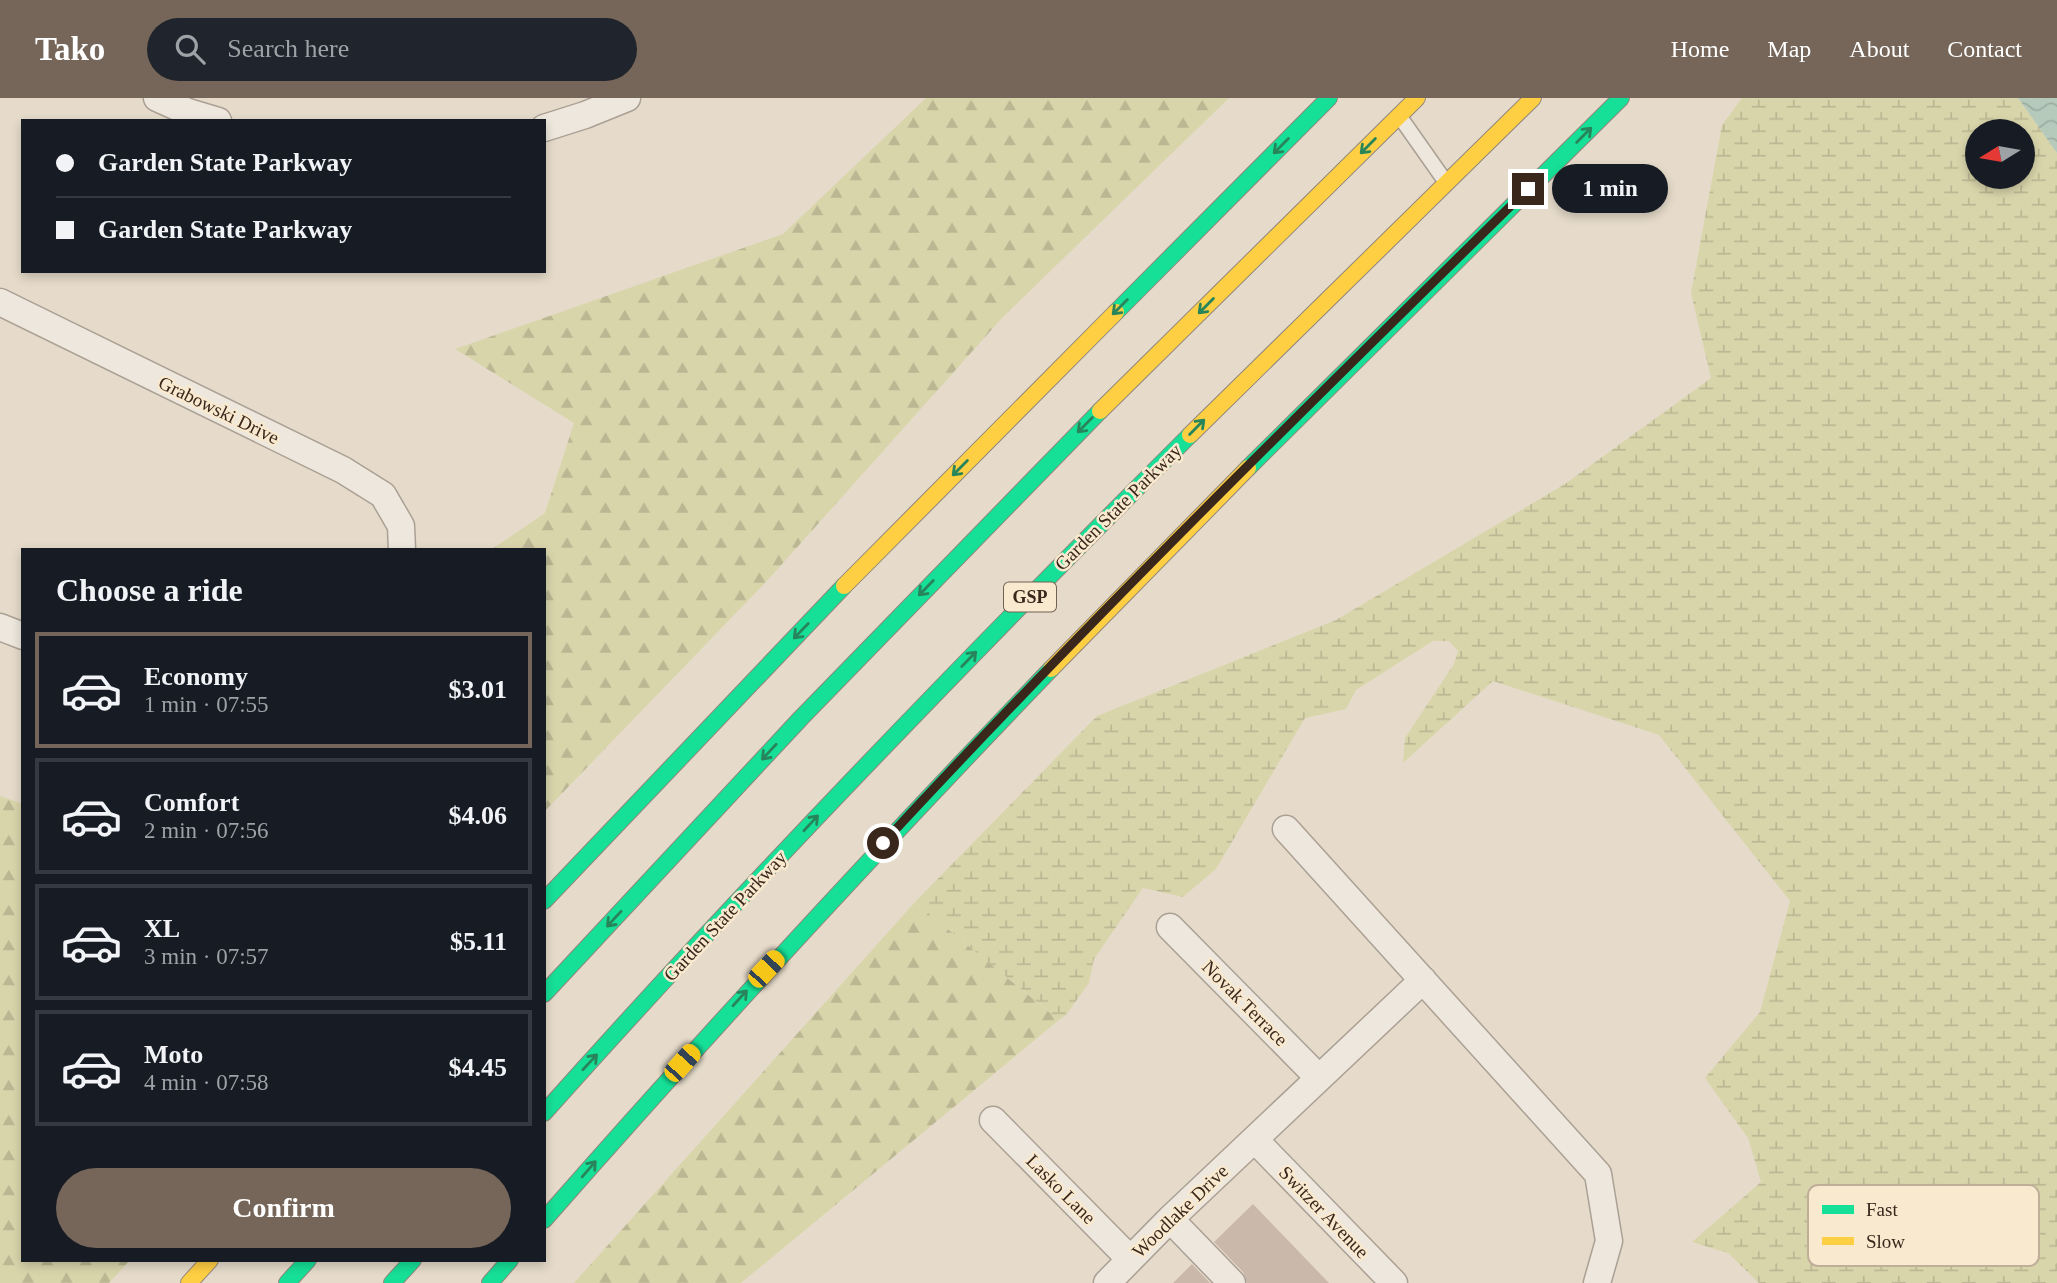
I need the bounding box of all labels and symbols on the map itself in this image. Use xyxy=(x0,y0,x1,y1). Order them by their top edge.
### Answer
north arrow xyxy=(1965,119,2035,189)
one-way arrow xyxy=(1575,126,1592,143)
one-way arrow xyxy=(1272,137,1289,154)
one-way arrow xyxy=(1360,137,1377,154)
callout: 1 min xyxy=(1552,164,1668,214)
route end xyxy=(1512,173,1544,205)
one-way arrow xyxy=(1198,297,1215,314)
one-way arrow xyxy=(1112,298,1129,315)
street label: Grabowski Drive xyxy=(155,372,283,448)
one-way arrow xyxy=(1077,417,1094,434)
one-way arrow xyxy=(1189,419,1206,436)
street label: Garden State Parkway xyxy=(1051,439,1186,574)
one-way arrow xyxy=(952,460,969,477)
one-way arrow xyxy=(918,579,935,596)
road number: GSP xyxy=(1004,583,1056,612)
one-way arrow xyxy=(792,622,809,639)
one-way arrow xyxy=(960,651,977,668)
one-way arrow xyxy=(761,743,778,761)
one-way arrow xyxy=(803,815,820,832)
route start xyxy=(867,827,899,859)
street label: Garden State Parkway xyxy=(659,846,791,985)
one-way arrow xyxy=(605,910,622,927)
car xyxy=(744,946,789,992)
street label: Novak Terrace xyxy=(1198,956,1292,1050)
one-way arrow xyxy=(732,990,748,1008)
car xyxy=(661,1040,704,1086)
one-way arrow xyxy=(582,1053,598,1071)
street label: Lasko Lane xyxy=(1022,1150,1100,1228)
one-way arrow xyxy=(581,1160,597,1178)
street label: Woodlake Drive xyxy=(1128,1160,1232,1262)
street label: Switzer Avenue xyxy=(1275,1162,1373,1262)
legend xyxy=(1808,1185,2039,1266)
text: Fast xyxy=(1866,1199,1898,1220)
text: Slow xyxy=(1866,1231,1905,1252)

